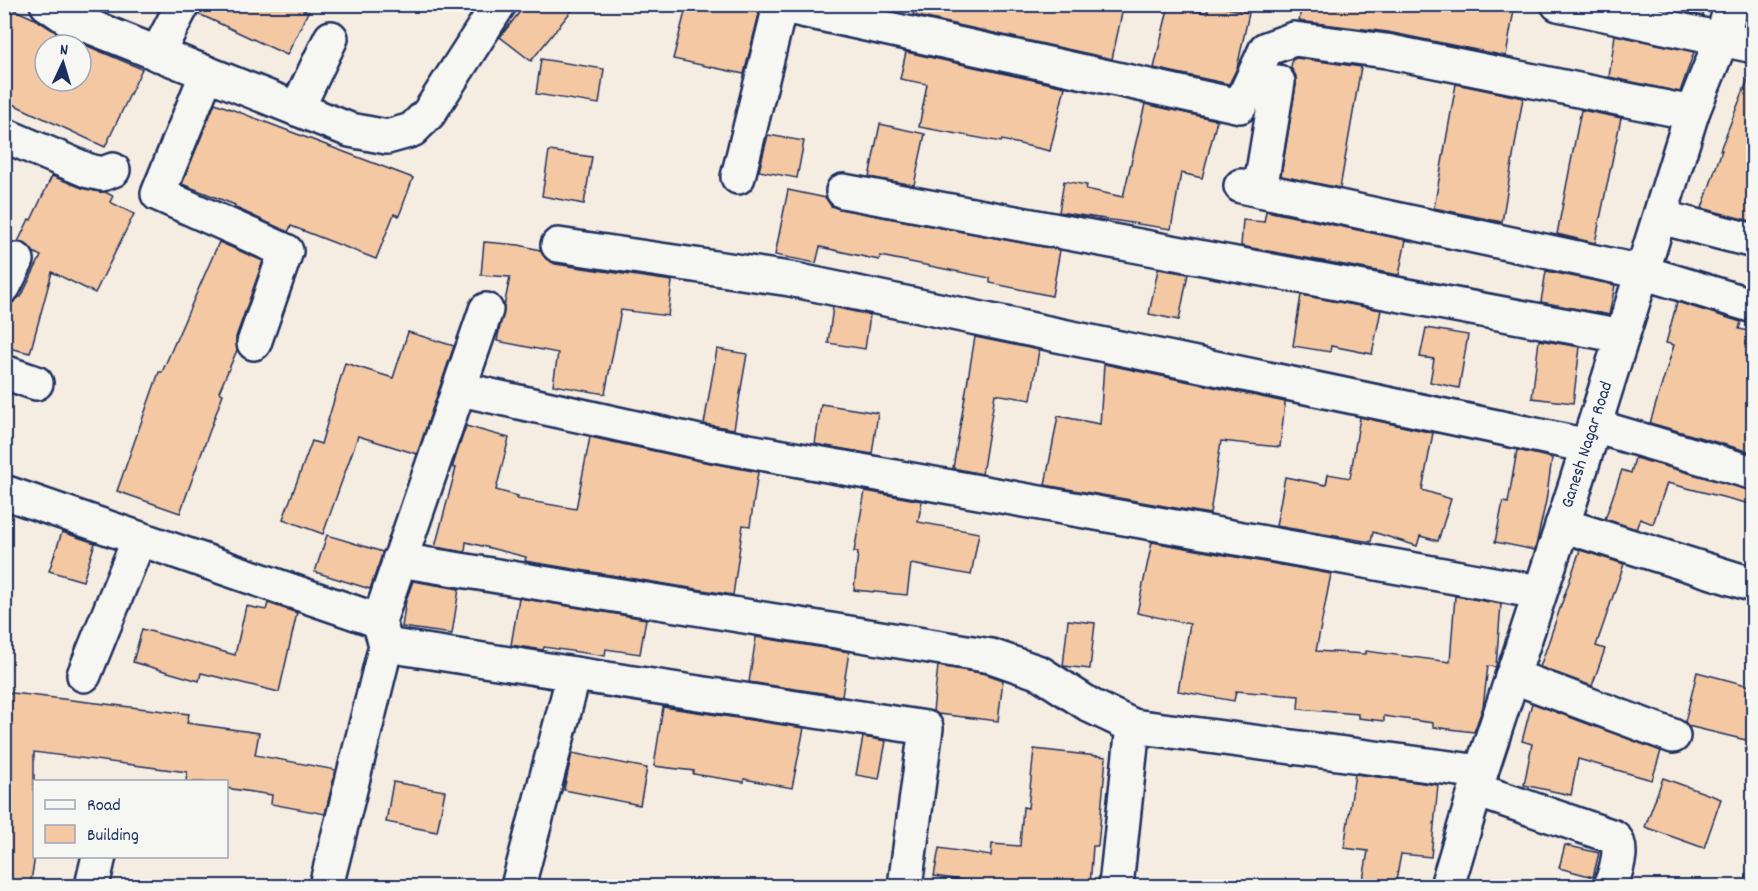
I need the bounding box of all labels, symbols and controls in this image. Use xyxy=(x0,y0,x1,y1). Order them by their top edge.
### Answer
north arrow xyxy=(33,33,93,93)
text: N xyxy=(59,39,69,62)
street label: Ganesh Nagar Road xyxy=(1556,378,1620,512)
legend xyxy=(33,780,228,858)
text: Road xyxy=(87,794,121,819)
text: Building xyxy=(87,824,139,849)

